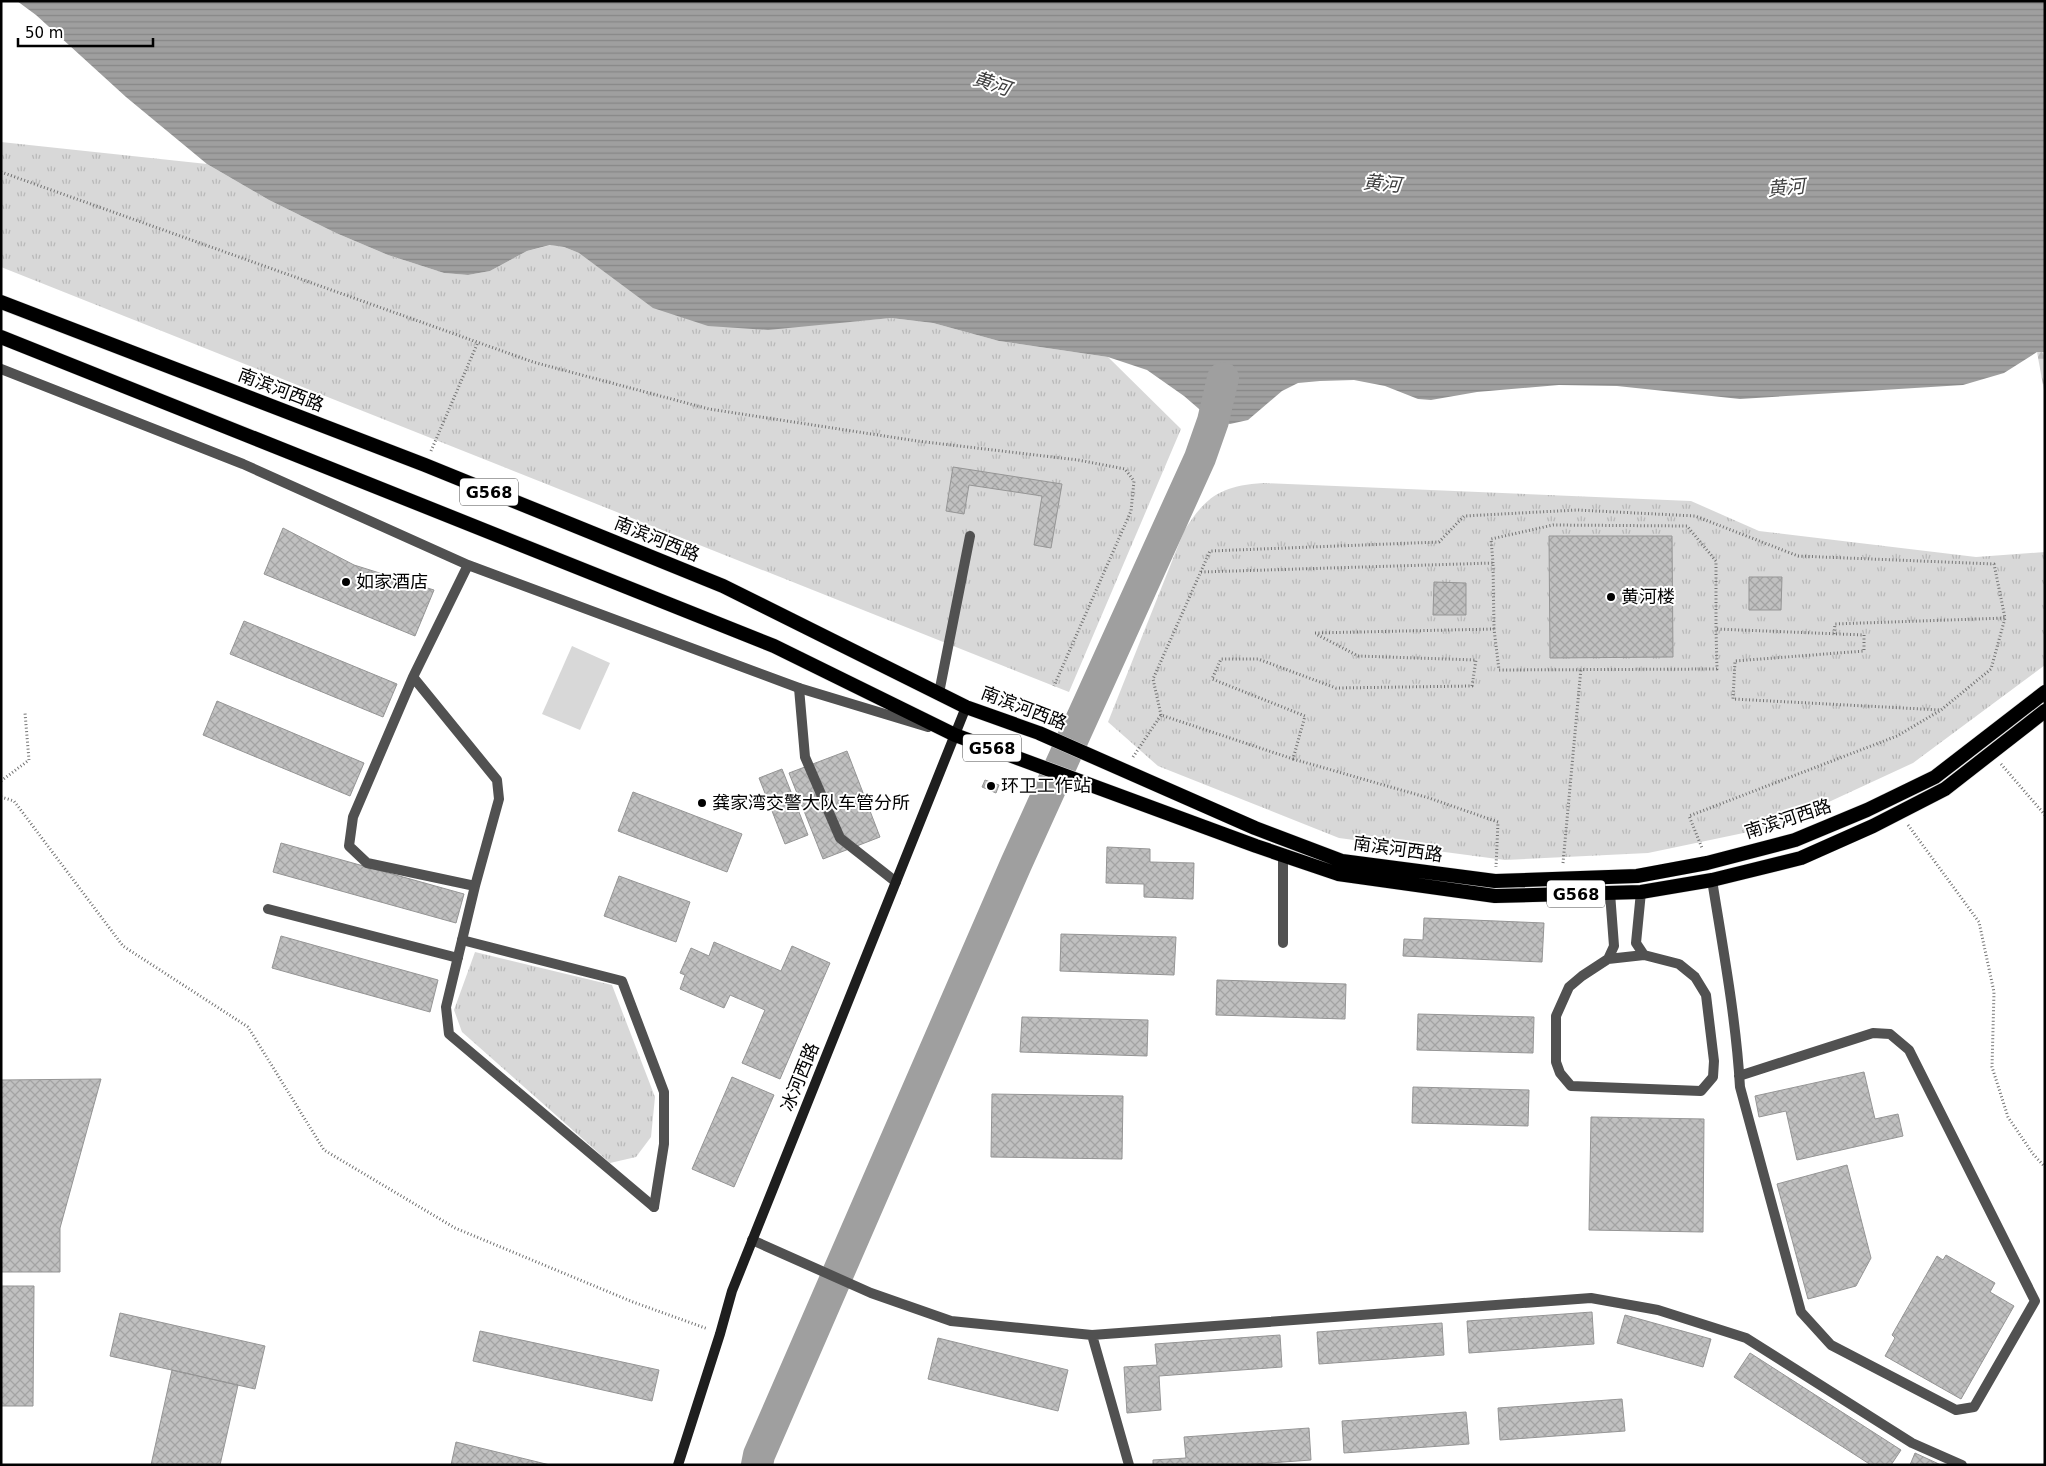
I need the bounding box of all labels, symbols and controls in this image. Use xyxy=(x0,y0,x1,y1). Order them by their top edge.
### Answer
scale bar xyxy=(18,15,152,47)
text: 50 m xyxy=(25,24,63,42)
water label: 黄河 xyxy=(971,67,1017,101)
water label: 黄河 xyxy=(1362,170,1406,196)
water label: 黄河 xyxy=(1766,174,1810,200)
street label: 南滨河西路 xyxy=(235,364,327,415)
road number: G568 xyxy=(460,478,518,506)
street label: 南滨河西路 xyxy=(612,512,703,565)
place label: 如家酒店 xyxy=(356,571,428,592)
marker: 如家酒店 xyxy=(340,576,352,588)
place label: 黄河楼 xyxy=(1621,586,1675,607)
marker: 黄河楼 xyxy=(1605,591,1617,603)
street label: 南滨河西路 xyxy=(978,682,1070,733)
road number: G568 xyxy=(963,734,1021,761)
place label: 环卫工作站 xyxy=(1001,775,1091,796)
marker: 环卫工作站 xyxy=(985,780,997,792)
place label: 龚家湾交警大队车管分所 xyxy=(712,792,910,813)
street label: 南滨河西路 xyxy=(1742,795,1834,842)
marker: 龚家湾交警大队车管分所 xyxy=(696,797,708,809)
street label: 南滨河西路 xyxy=(1352,832,1444,865)
road number: G568 xyxy=(1547,881,1605,908)
street label: 冰河西路 xyxy=(776,1040,823,1114)

